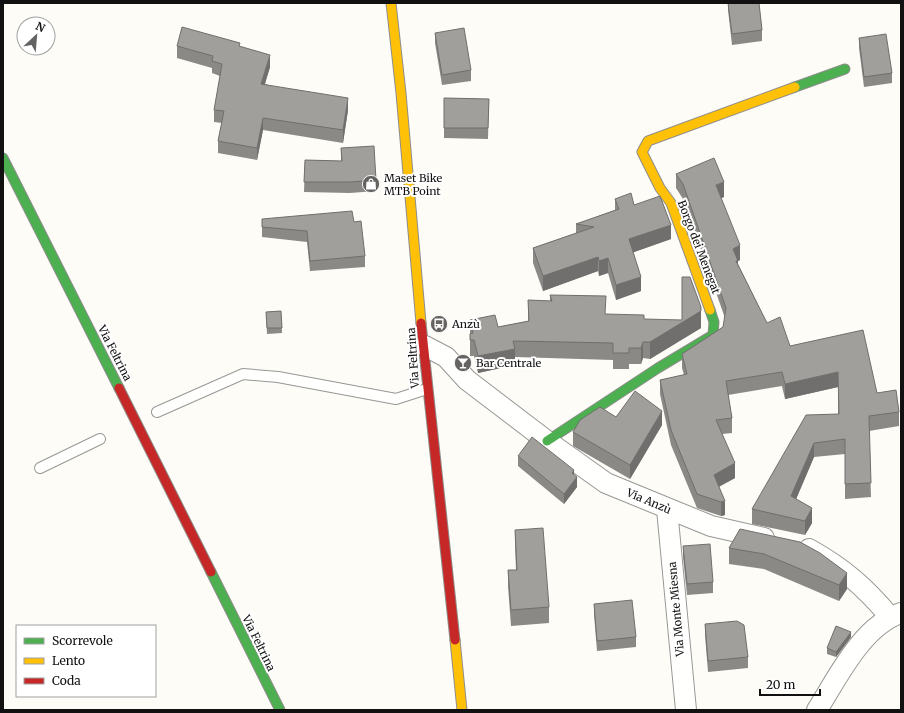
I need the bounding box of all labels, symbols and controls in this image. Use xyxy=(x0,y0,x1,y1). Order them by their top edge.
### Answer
north arrow xyxy=(16,16,56,56)
text: N xyxy=(33,19,48,35)
place label: Maset Bike MTB Point xyxy=(384,171,442,198)
shop icon: Maset Bike MTB Point xyxy=(361,174,381,194)
street label: Borgo dei Menegat xyxy=(675,198,724,296)
bus stop icon: Anzù xyxy=(429,314,449,334)
place label: Anzù xyxy=(451,317,480,331)
street label: Via Feltrina xyxy=(95,322,135,383)
street label: Via Feltrina xyxy=(404,327,422,390)
bar icon: Bar Centrale xyxy=(453,353,473,373)
place label: Bar Centrale xyxy=(476,356,542,370)
street label: Via Anzù xyxy=(624,485,674,517)
street label: Via Monte Miesna xyxy=(665,561,687,658)
street label: Via Feltrina xyxy=(239,612,279,673)
legend xyxy=(16,625,156,697)
text: Scorrevole xyxy=(52,633,113,648)
text: Lento xyxy=(52,653,85,668)
scale bar xyxy=(760,671,820,697)
text: Coda xyxy=(52,673,81,688)
text: 20 m xyxy=(766,677,795,692)

